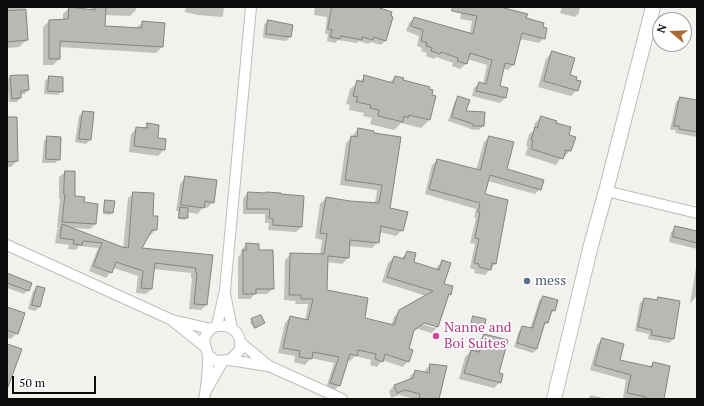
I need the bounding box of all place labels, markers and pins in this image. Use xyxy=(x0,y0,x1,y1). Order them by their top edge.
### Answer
place label: mess xyxy=(535,273,566,289)
marker: mess xyxy=(522,276,532,286)
place label: Nanne and Boi Suites xyxy=(444,320,512,352)
marker: Nanne and Boi Suites xyxy=(431,331,441,341)

